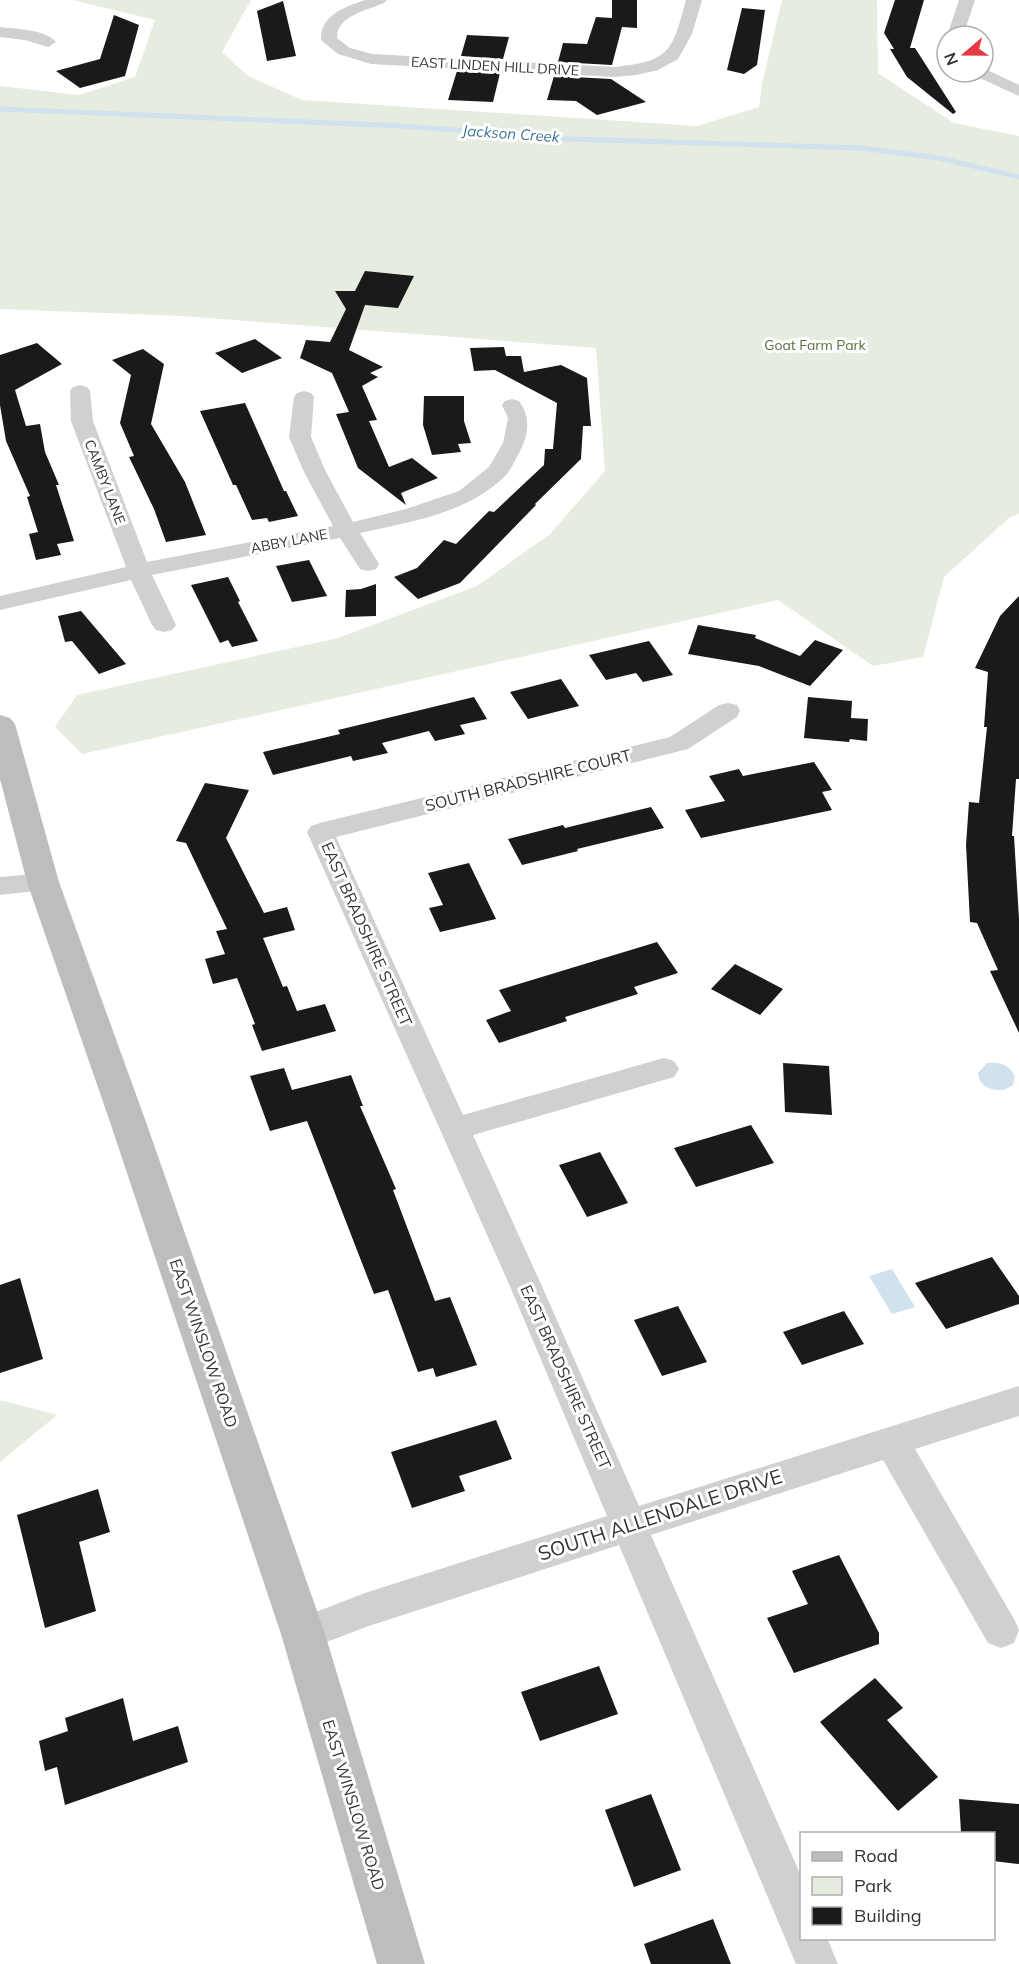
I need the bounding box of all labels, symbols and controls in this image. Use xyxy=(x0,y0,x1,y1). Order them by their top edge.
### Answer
north arrow xyxy=(935,24,995,84)
text: N xyxy=(939,50,962,68)
street label: EAST LINDEN HILL DRIVE xyxy=(410,53,580,79)
water label: Jackson Creek xyxy=(460,120,562,146)
park label: Goat Farm Park xyxy=(764,336,867,354)
street label: CAMBY LANE xyxy=(81,437,129,527)
street label: ABBY LANE xyxy=(249,525,329,557)
street label: SOUTH BRADSHIRE COURT xyxy=(423,745,633,815)
street label: EAST BRADSHIRE STREET xyxy=(317,839,417,1030)
street label: EAST WINSLOW ROAD xyxy=(166,1256,242,1430)
street label: EAST BRADSHIRE STREET xyxy=(516,1282,616,1473)
street label: SOUTH ALLENDALE DRIVE xyxy=(535,1463,785,1566)
street label: EAST WINSLOW ROAD xyxy=(319,1717,389,1893)
legend xyxy=(800,1832,995,1940)
text: Road xyxy=(854,1844,898,1867)
text: Park xyxy=(854,1874,893,1897)
text: Building xyxy=(854,1904,922,1927)

